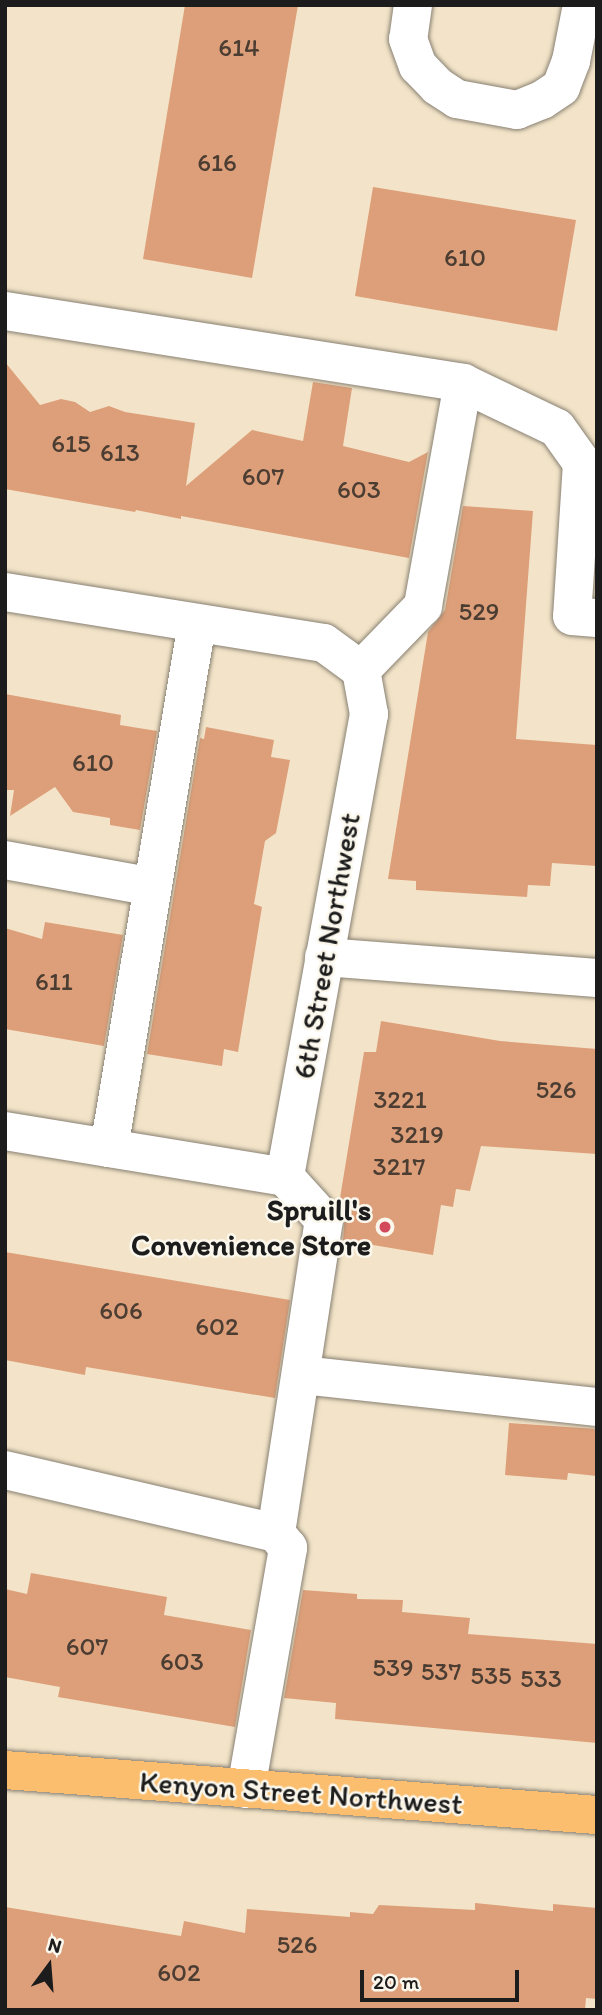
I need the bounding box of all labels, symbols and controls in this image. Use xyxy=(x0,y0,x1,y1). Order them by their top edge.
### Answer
house number: 614 xyxy=(218,32,260,64)
house number: 616 xyxy=(197,147,237,179)
house number: 610 xyxy=(444,242,486,274)
house number: 615 xyxy=(51,428,91,460)
house number: 613 xyxy=(100,437,140,469)
house number: 607 xyxy=(242,461,284,493)
house number: 603 xyxy=(337,474,381,506)
house number: 529 xyxy=(459,596,499,628)
house number: 610 xyxy=(72,747,114,779)
street label: 6th Street Northwest xyxy=(286,810,368,1082)
house number: 611 xyxy=(35,966,73,998)
house number: 526 xyxy=(535,1074,577,1106)
house number: 3221 xyxy=(373,1084,427,1116)
house number: 3219 xyxy=(390,1119,444,1151)
house number: 3217 xyxy=(373,1151,425,1183)
place label: Spruill's Convenience Store xyxy=(132,1192,371,1262)
marker: Spruill's Convenience Store xyxy=(377,1219,393,1235)
house number: 606 xyxy=(99,1295,143,1327)
house number: 602 xyxy=(195,1311,239,1343)
house number: 607 xyxy=(66,1631,108,1663)
house number: 603 xyxy=(160,1646,204,1678)
house number: 539 xyxy=(372,1652,414,1684)
house number: 537 xyxy=(421,1656,461,1688)
house number: 535 xyxy=(470,1660,512,1692)
house number: 533 xyxy=(520,1663,562,1695)
street label: Kenyon Street Northwest xyxy=(138,1764,464,1822)
house number: 526 xyxy=(276,1929,318,1961)
north arrow xyxy=(14,1931,84,2001)
text: N xyxy=(46,1933,64,1958)
scale bar xyxy=(364,1955,523,1999)
house number: 602 xyxy=(157,1957,201,1989)
text: 20 m xyxy=(373,1969,419,1994)

